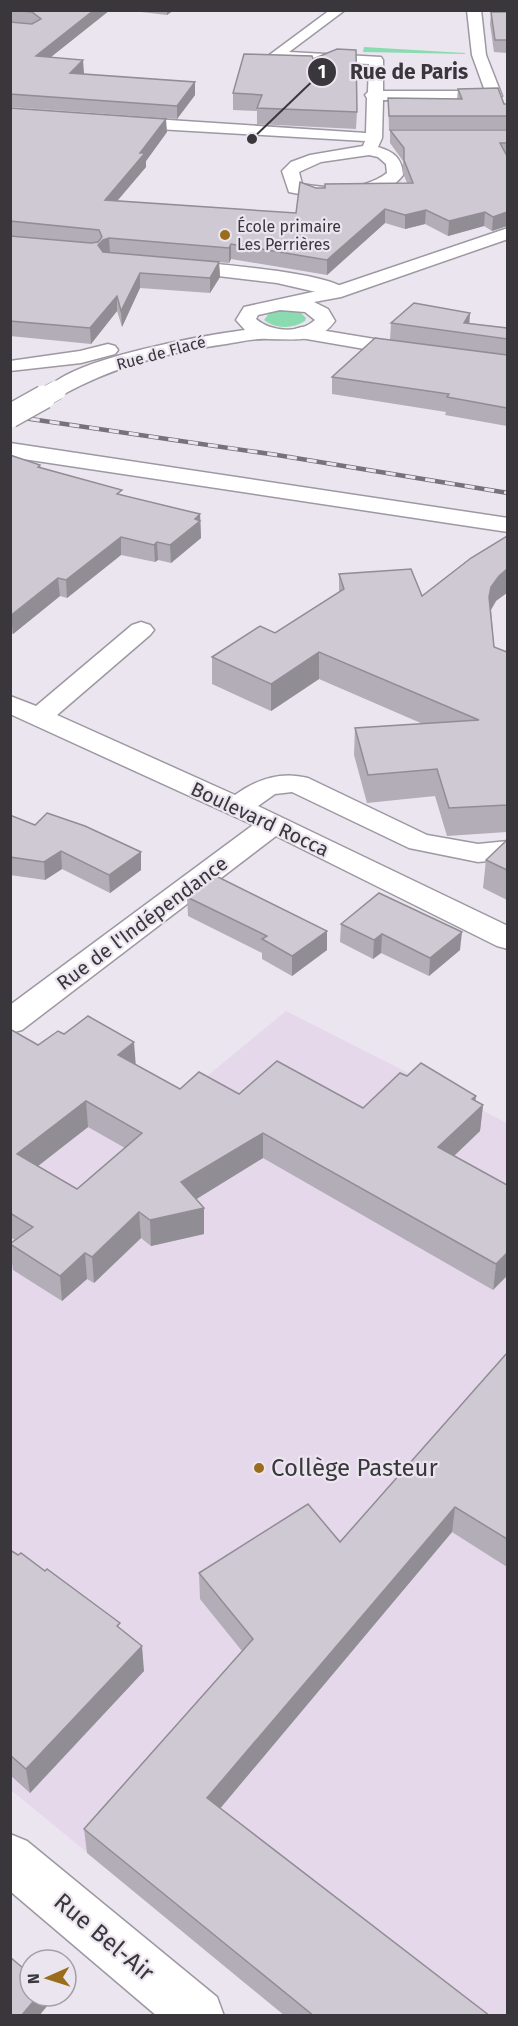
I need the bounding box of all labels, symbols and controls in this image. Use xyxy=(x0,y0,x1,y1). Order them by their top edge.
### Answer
callout: Rue de Paris xyxy=(307,52,480,91)
text: Rue de Paris xyxy=(350,59,468,85)
text: 1 xyxy=(318,61,326,83)
place label: École primaire Les Perrières xyxy=(237,216,341,254)
marker: École primaire Les Perrières xyxy=(218,228,232,242)
street label: Rue de Flacé xyxy=(114,332,208,374)
street label: Boulevard Rocca xyxy=(187,776,333,862)
street label: Rue de l'Indépendance xyxy=(52,851,232,995)
place label: Collège Pasteur xyxy=(271,1454,439,1482)
marker: Collège Pasteur xyxy=(252,1461,266,1475)
street label: Rue Bel-Air xyxy=(48,1887,160,1987)
north arrow xyxy=(18,1948,78,2008)
text: N xyxy=(24,1973,43,1985)

